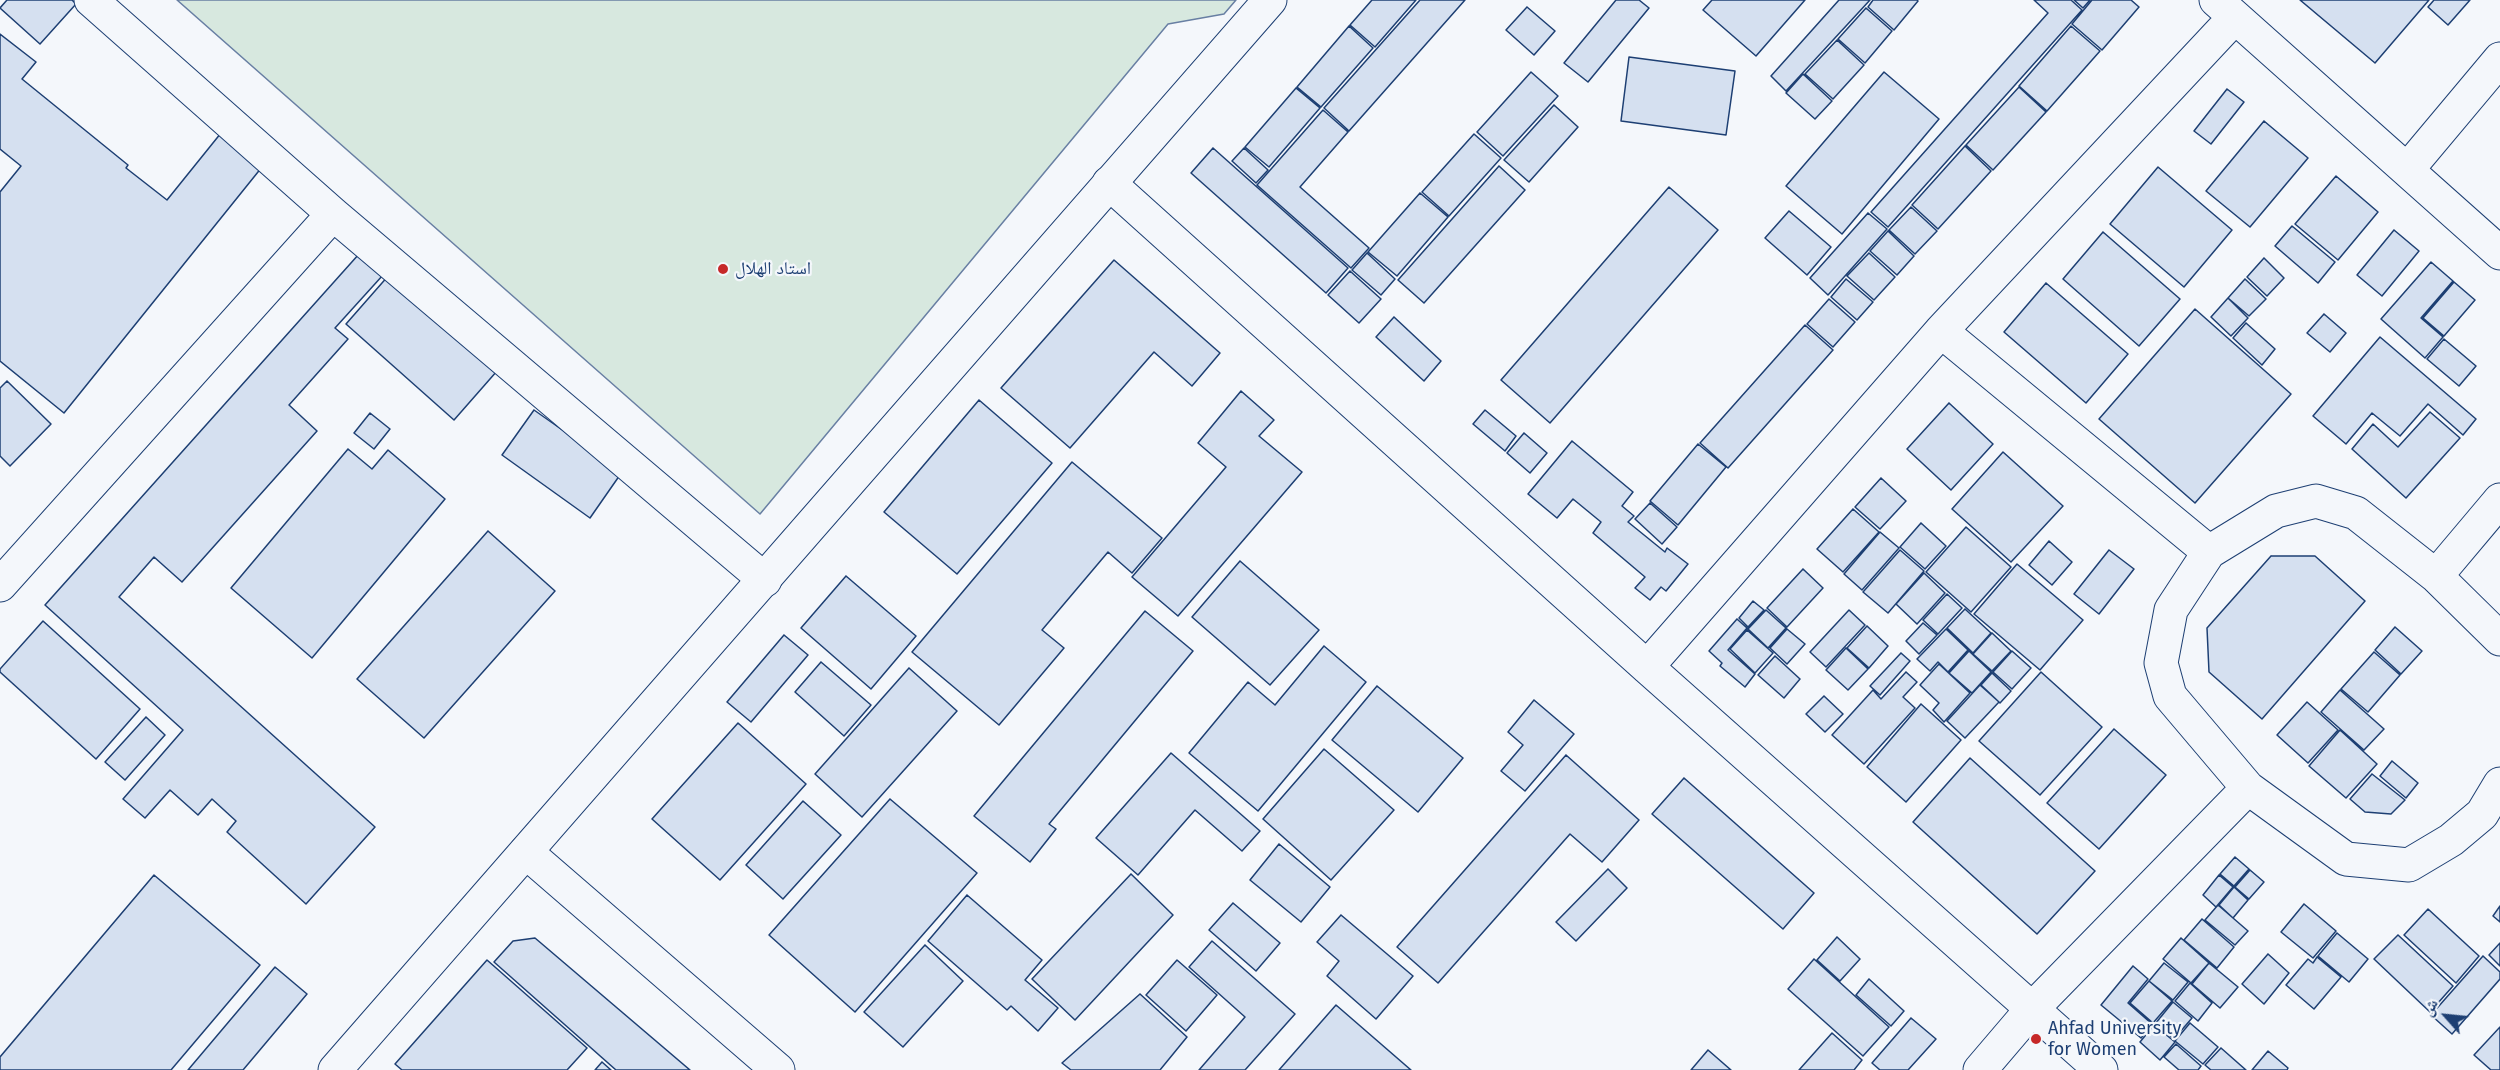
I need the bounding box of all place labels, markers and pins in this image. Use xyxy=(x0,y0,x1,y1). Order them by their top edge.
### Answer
place label: استاد الهلال xyxy=(735,258,811,280)
marker: استاد الهلال xyxy=(716,262,730,276)
place label: Ahfad University for Women xyxy=(2048,1018,2181,1060)
marker: Ahfad University for Women xyxy=(2029,1032,2043,1046)

